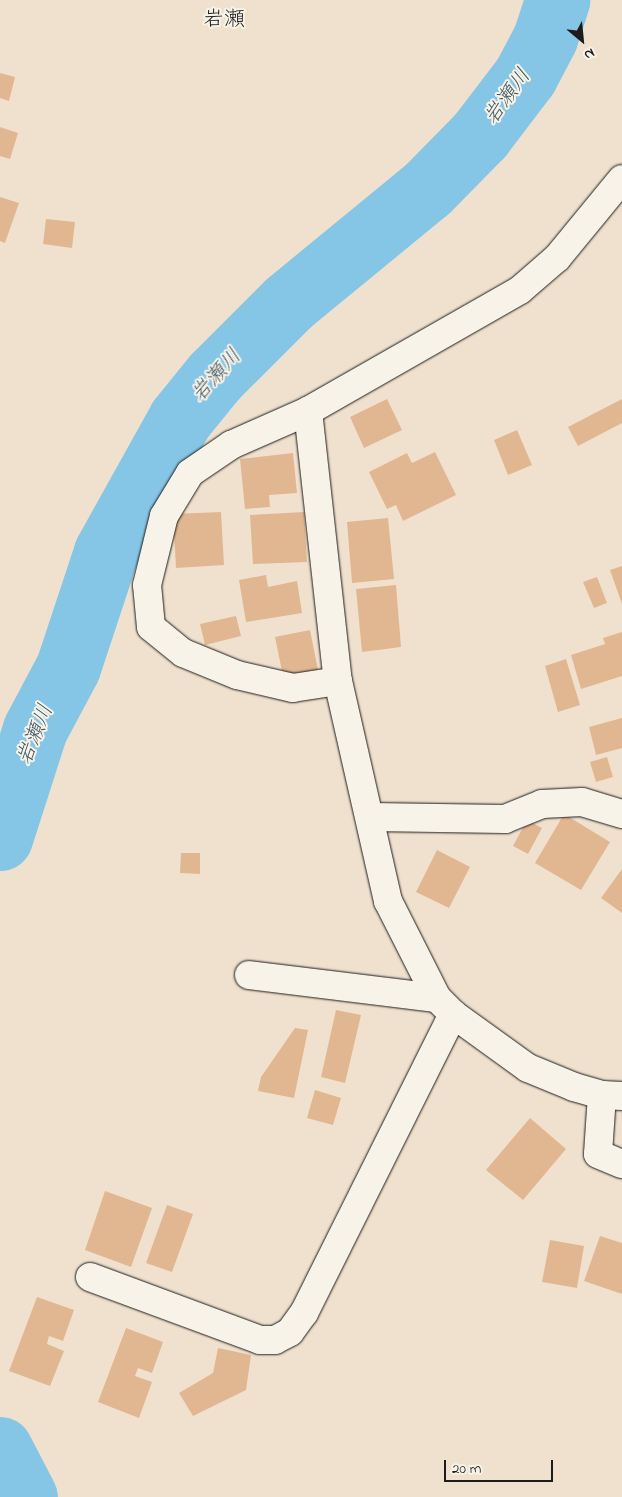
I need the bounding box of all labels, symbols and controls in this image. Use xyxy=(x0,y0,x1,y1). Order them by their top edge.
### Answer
district label: 岩瀬 xyxy=(203,7,245,33)
north arrow xyxy=(557,15,607,65)
text: N xyxy=(580,42,598,65)
water label: 岩瀬川 xyxy=(479,64,537,130)
water label: 岩瀬川 xyxy=(187,344,247,408)
water label: 岩瀬川 xyxy=(13,701,59,769)
scale bar xyxy=(447,1450,556,1482)
text: 20 m xyxy=(452,1458,481,1480)

